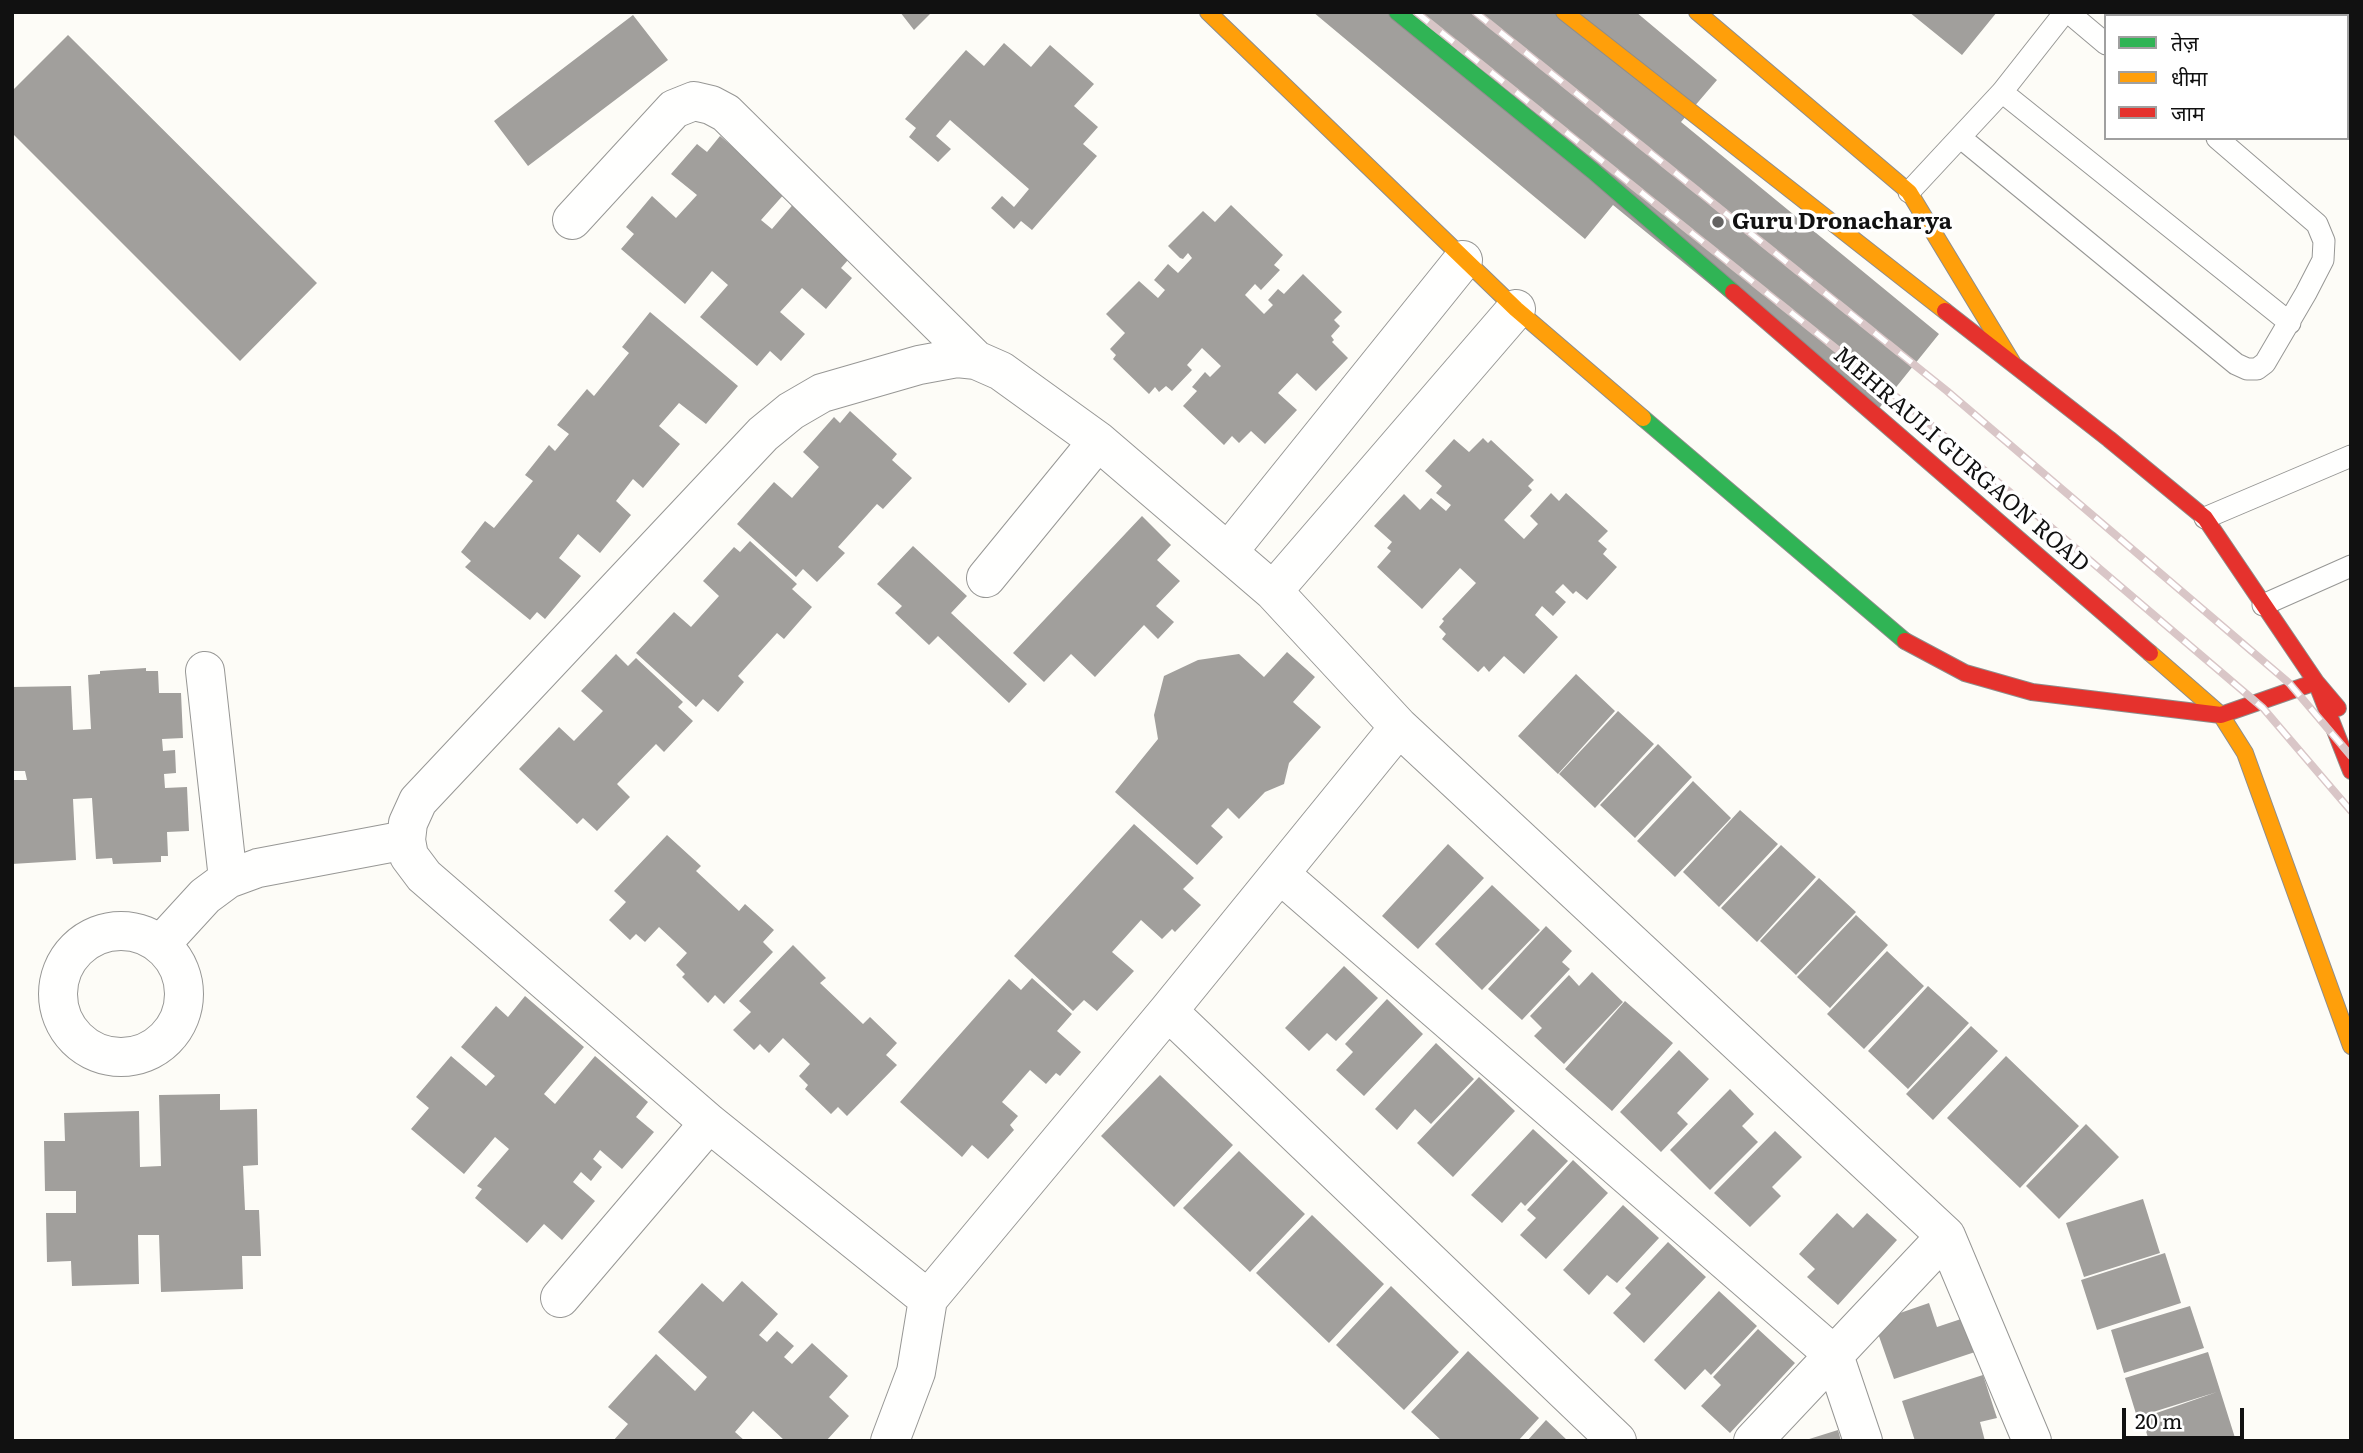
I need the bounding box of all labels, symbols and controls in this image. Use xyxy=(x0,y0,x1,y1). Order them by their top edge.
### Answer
legend xyxy=(2104,14,2349,140)
text: तेज़ xyxy=(2171,26,2199,57)
text: धीमा xyxy=(2171,61,2207,92)
text: जाम xyxy=(2171,96,2205,127)
place label: Guru Dronacharya xyxy=(1732,208,1952,236)
marker: Guru Dronacharya xyxy=(1710,214,1726,230)
street label: MEHRAULI GURGAON ROAD xyxy=(1827,341,2095,579)
scale bar xyxy=(2125,1394,2248,1438)
text: 20 m xyxy=(2135,1404,2182,1435)

